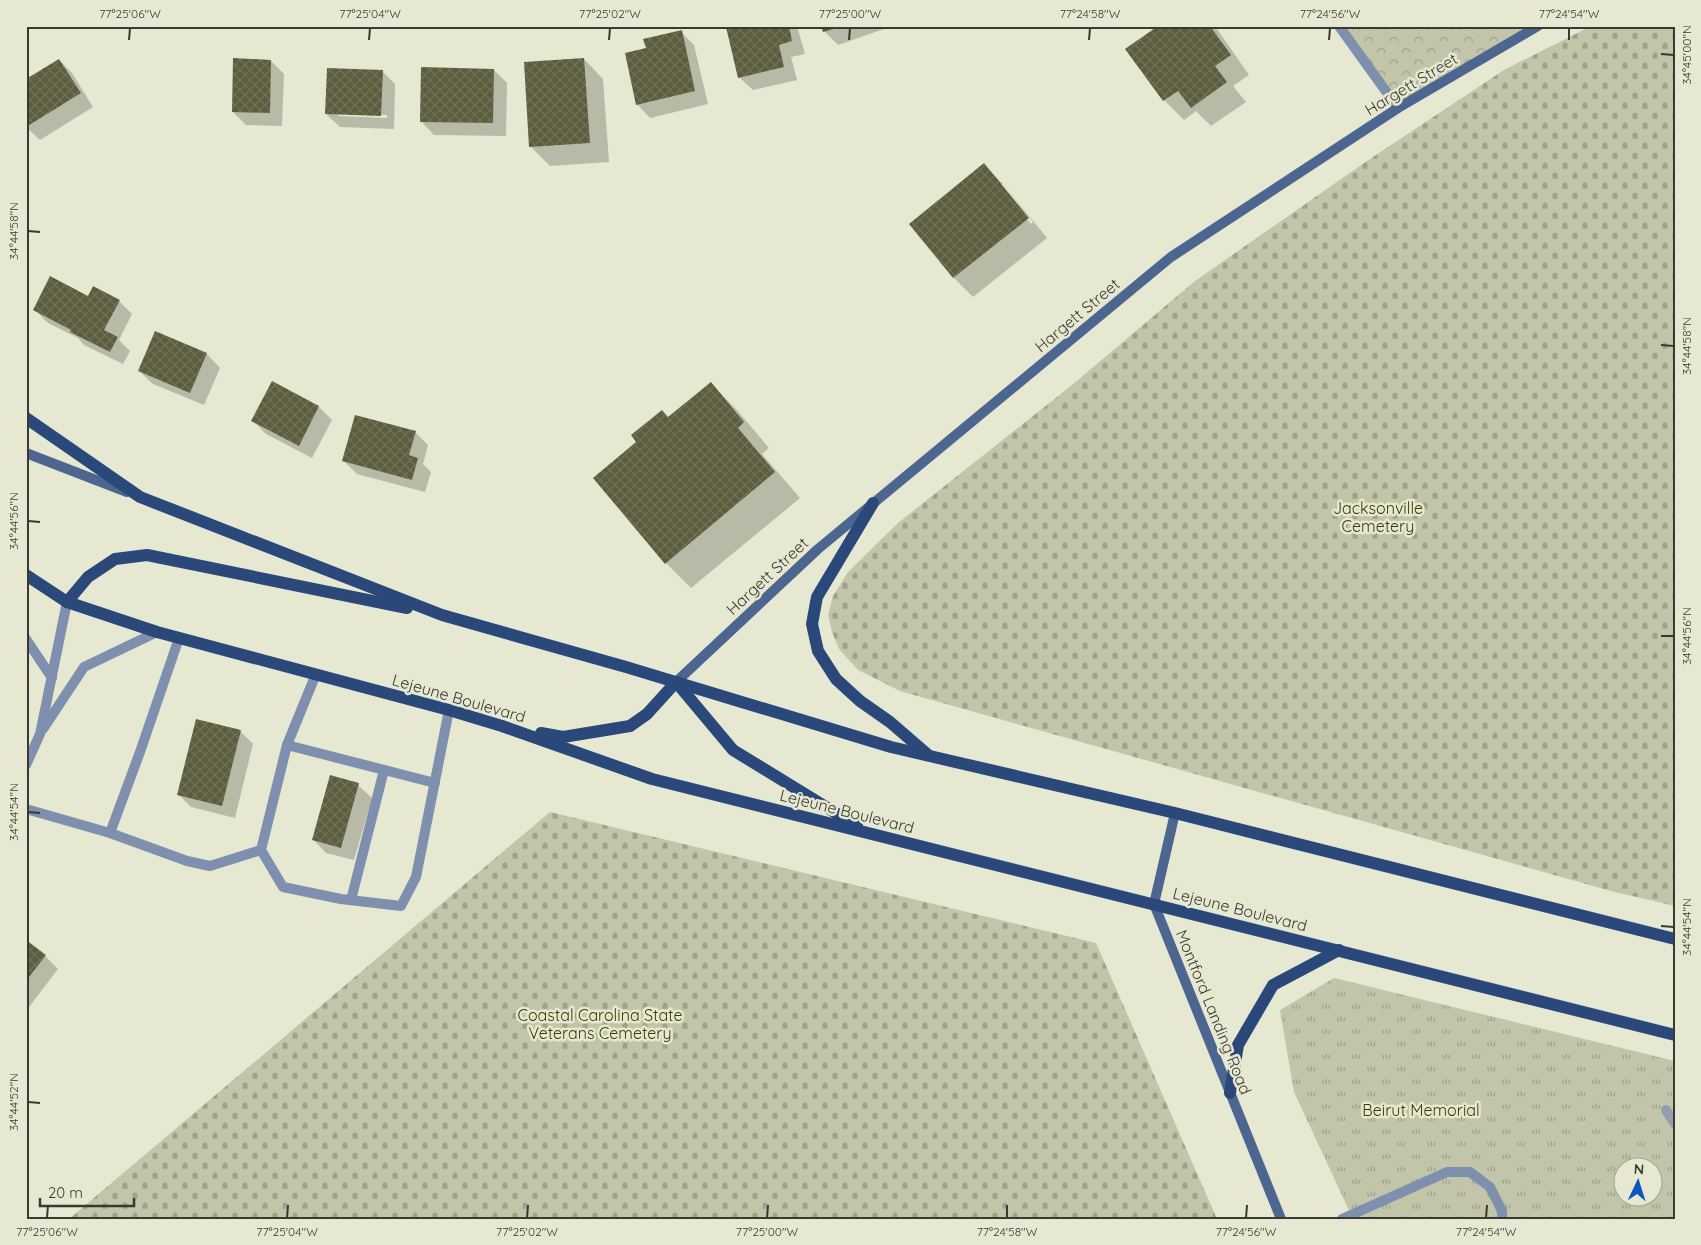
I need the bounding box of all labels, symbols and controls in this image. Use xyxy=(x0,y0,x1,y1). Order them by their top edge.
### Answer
text: 77°25'06"W xyxy=(99,6,161,21)
text: 77°25'04"W xyxy=(339,6,401,21)
text: 77°25'02"W xyxy=(579,6,641,21)
text: 77°25'00"W xyxy=(819,6,882,21)
text: 77°24'58"W xyxy=(1060,6,1121,21)
text: 77°24'56"W xyxy=(1300,6,1361,21)
text: 77°24'54"W xyxy=(1539,6,1600,21)
text: 34°45'00"N xyxy=(1679,25,1694,85)
street label: Hargett Street xyxy=(1361,48,1461,120)
text: 34°44'58"N xyxy=(6,202,21,260)
street label: Hargett Street xyxy=(1030,274,1124,356)
text: 34°44'58"N xyxy=(1679,317,1694,375)
text: 34°44'56"N xyxy=(6,492,21,550)
park label: Jacksonville Cemetery xyxy=(1333,498,1423,536)
street label: Hargett Street xyxy=(722,533,812,619)
text: 34°44'56"N xyxy=(1679,607,1694,665)
street label: Lejeune Boulevard xyxy=(390,669,528,727)
text: 34°44'54"N xyxy=(6,783,21,841)
street label: Lejeune Boulevard xyxy=(778,785,916,837)
street label: Lejeune Boulevard xyxy=(1171,883,1309,935)
text: 34°44'54"N xyxy=(1679,898,1694,956)
street label: Montford Landing Road xyxy=(1172,927,1256,1097)
park label: Coastal Carolina State Veterans Cemetery xyxy=(517,1005,683,1043)
text: 34°44'52"N xyxy=(6,1073,21,1131)
park label: Beirut Memorial xyxy=(1362,1100,1480,1120)
north arrow xyxy=(1614,1158,1664,1208)
text: N xyxy=(1633,1160,1645,1178)
scale bar xyxy=(40,1175,134,1207)
text: 20 m xyxy=(48,1183,83,1202)
text: 77°25'06"W xyxy=(16,1224,78,1239)
text: 77°25'04"W xyxy=(256,1224,318,1239)
text: 77°25'02"W xyxy=(496,1224,558,1239)
text: 77°25'00"W xyxy=(736,1224,799,1239)
text: 77°24'58"W xyxy=(977,1224,1038,1239)
text: 77°24'56"W xyxy=(1216,1224,1277,1239)
text: 77°24'54"W xyxy=(1456,1224,1517,1239)

